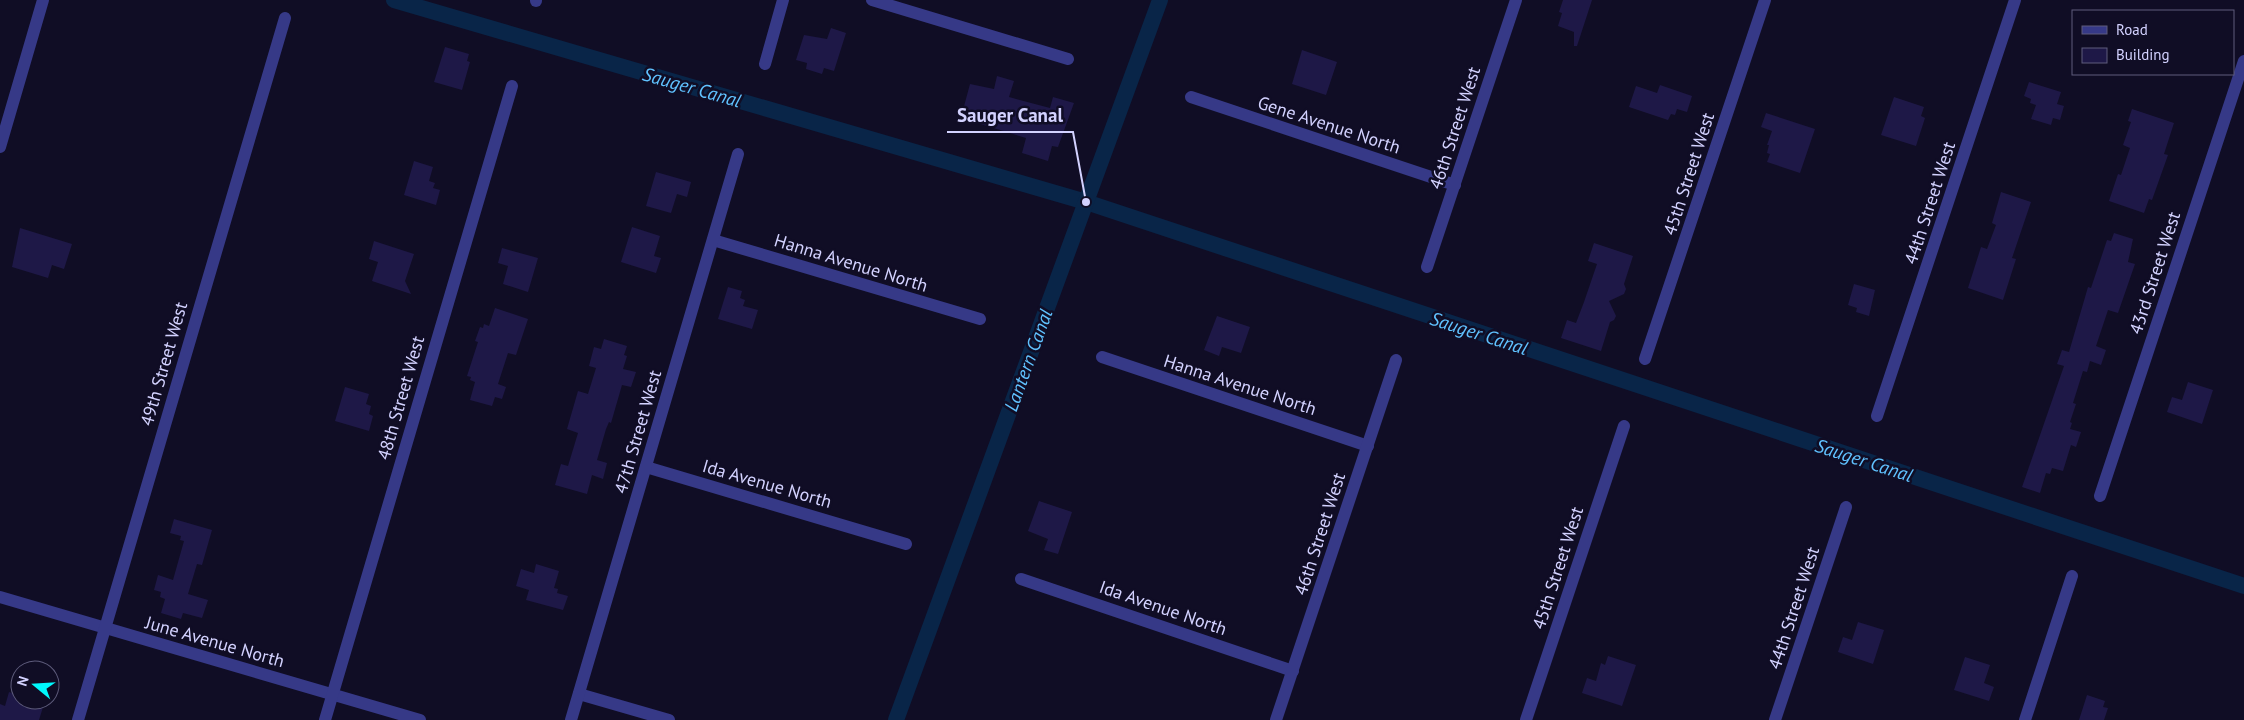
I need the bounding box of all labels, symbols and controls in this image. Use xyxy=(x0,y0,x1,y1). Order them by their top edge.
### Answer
legend xyxy=(2072,10,2234,75)
text: Road xyxy=(2116,20,2148,39)
text: Building xyxy=(2116,45,2170,64)
water label: Sauger Canal xyxy=(640,61,744,113)
street label: 46th Street West xyxy=(1424,64,1485,192)
street label: Gene Avenue North xyxy=(1255,91,1403,158)
callout: Sauger Canal xyxy=(947,98,1073,132)
text: Sauger Canal xyxy=(957,103,1063,127)
street label: 45th Street West xyxy=(1658,110,1719,238)
street label: 44th Street West xyxy=(1899,139,1960,267)
street label: 43rd Street West xyxy=(2124,209,2185,337)
street label: Hanna Avenue North xyxy=(772,228,931,297)
street label: 49th Street West xyxy=(135,299,192,428)
water label: Lantern Canal xyxy=(998,306,1058,414)
water label: Sauger Canal xyxy=(1427,306,1531,360)
street label: 48th Street West xyxy=(372,333,429,462)
street label: Hanna Avenue North xyxy=(1161,349,1319,420)
street label: 47th Street West xyxy=(609,367,666,496)
water label: Sauger Canal xyxy=(1812,433,1916,487)
street label: Ida Avenue North xyxy=(700,454,834,513)
street label: 46th Street West xyxy=(1289,470,1350,598)
street label: 45th Street West xyxy=(1527,504,1588,632)
street label: 44th Street West xyxy=(1763,544,1824,672)
street label: Ida Avenue North xyxy=(1096,575,1230,640)
street label: June Avenue North xyxy=(142,610,287,672)
north arrow xyxy=(10,660,60,710)
text: N xyxy=(13,674,33,688)

